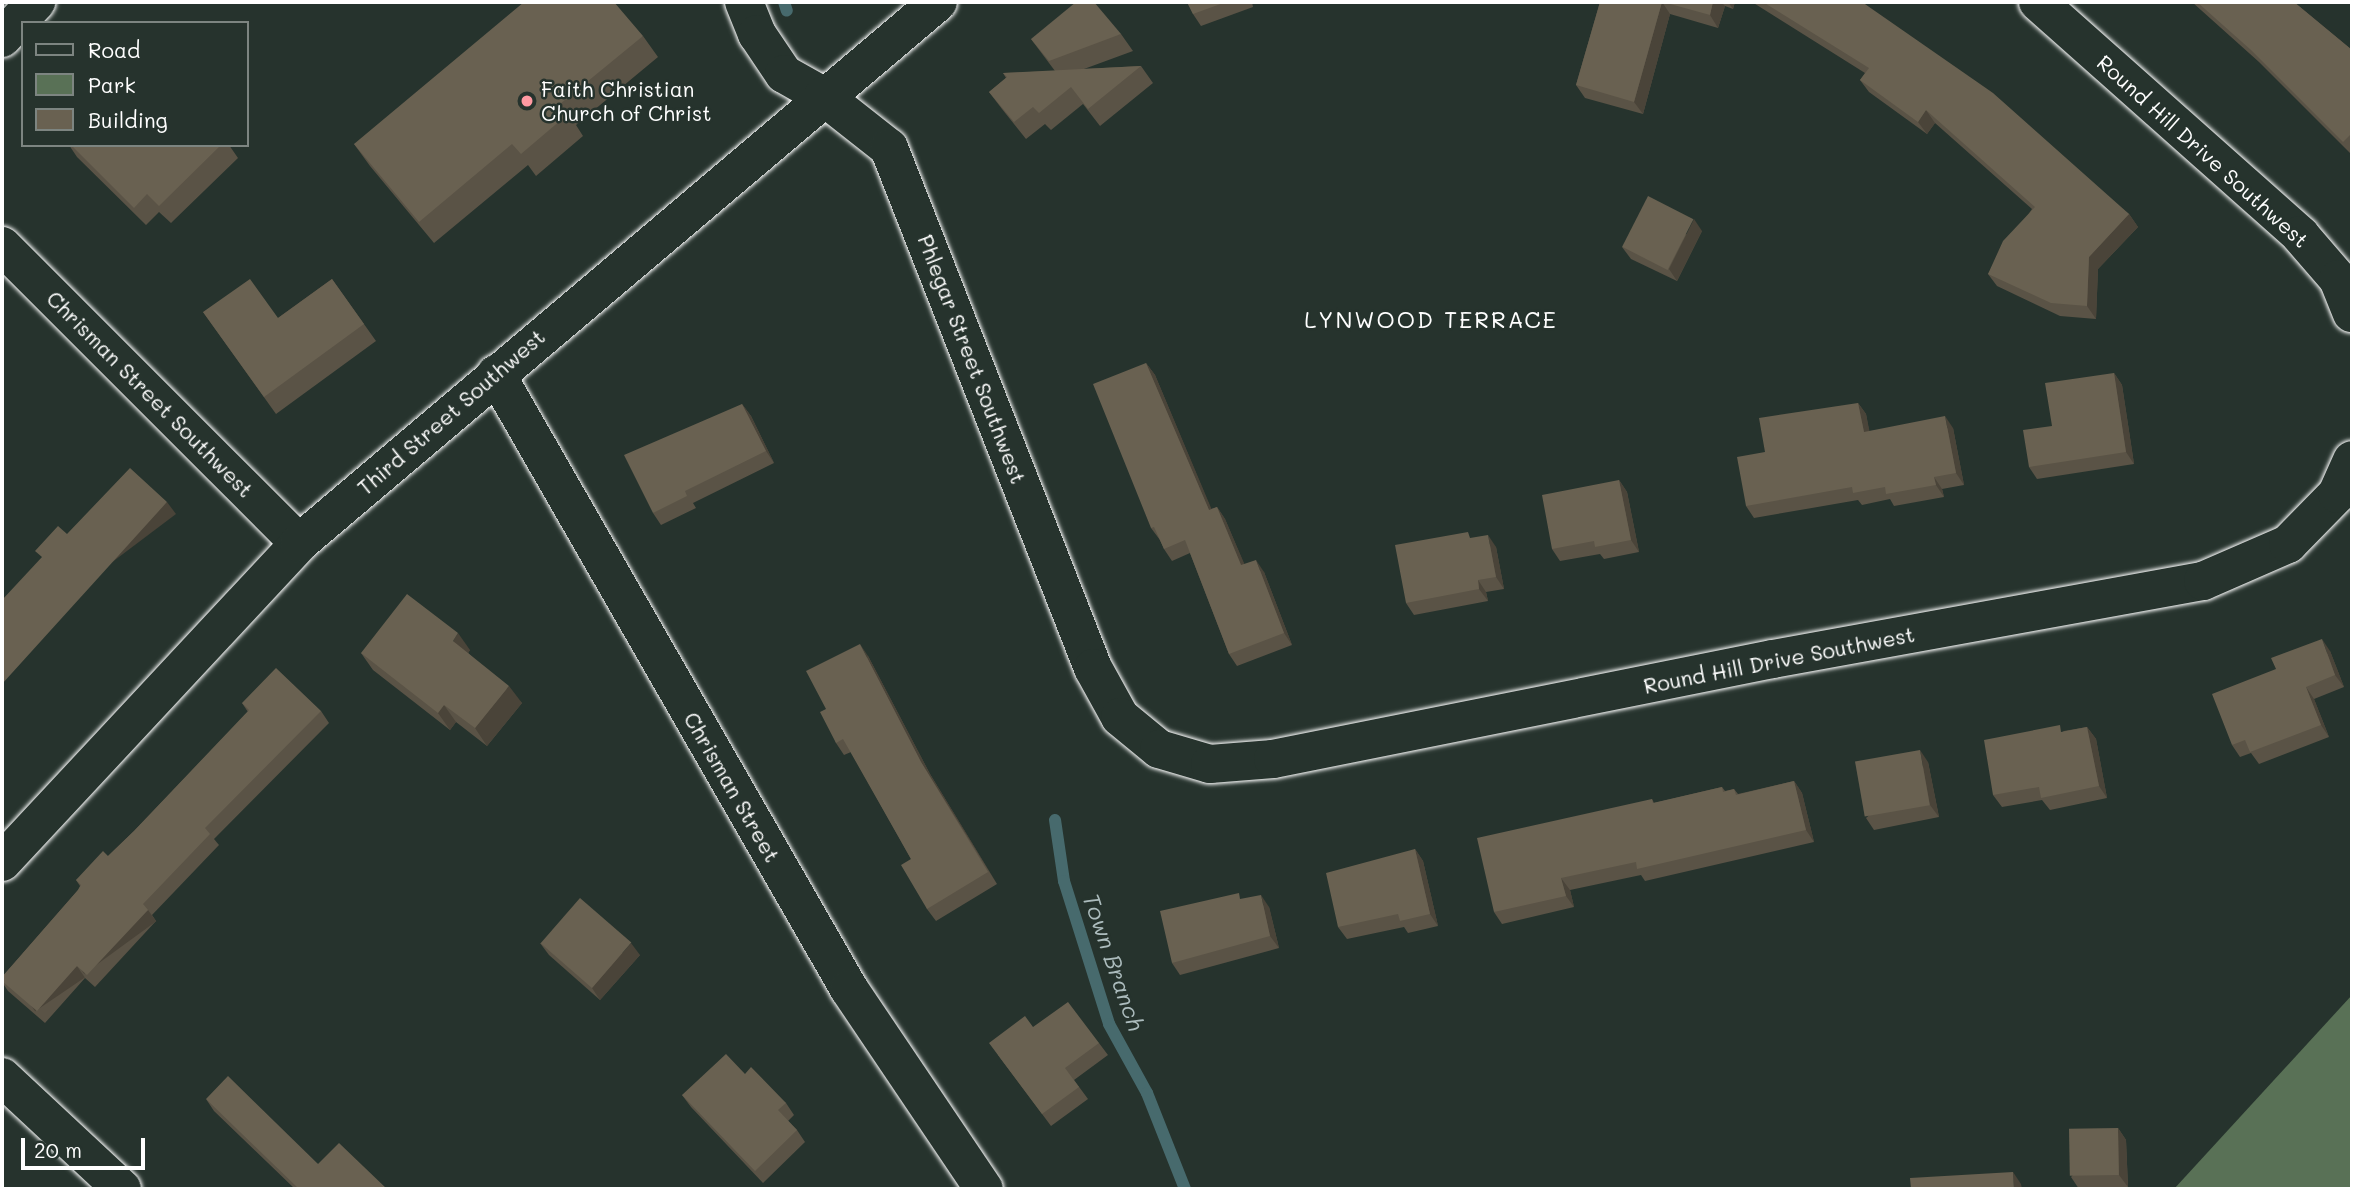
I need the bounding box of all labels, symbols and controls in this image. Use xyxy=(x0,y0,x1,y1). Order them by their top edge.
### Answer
legend xyxy=(21,21,248,147)
text: Road xyxy=(88,36,140,63)
street label: Round Hill Drive Southwest xyxy=(2092,49,2314,253)
text: Park xyxy=(88,71,136,98)
place label: Faith Christian Church of Christ xyxy=(541,76,711,126)
marker: Faith Christian Church of Christ xyxy=(519,93,535,109)
text: Building xyxy=(88,106,168,133)
street label: Phlegar Street Southwest xyxy=(913,231,1031,487)
street label: Chrisman Street Southwest xyxy=(42,286,258,502)
district label: LYNWOOD TERRACE xyxy=(1306,305,1556,333)
street label: Third Street Southwest xyxy=(352,324,550,500)
street label: Round Hill Drive Southwest xyxy=(1641,621,1917,699)
street label: Chrisman Street xyxy=(679,708,785,866)
water label: Town Branch xyxy=(1078,890,1150,1034)
scale bar xyxy=(24,1124,149,1168)
text: 20 m xyxy=(34,1136,82,1163)

